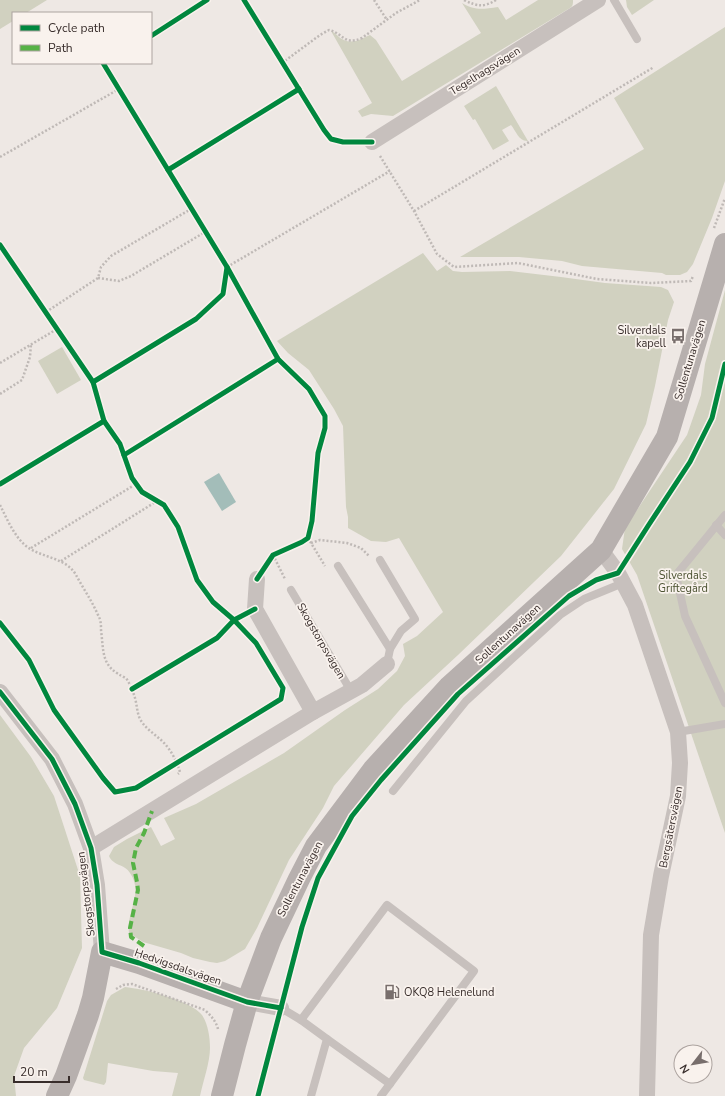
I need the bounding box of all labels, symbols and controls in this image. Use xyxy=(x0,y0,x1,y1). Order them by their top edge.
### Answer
legend xyxy=(12,12,152,64)
text: Cycle path xyxy=(48,20,105,36)
text: Path xyxy=(48,40,73,56)
street label: Tegelhagsvägen xyxy=(447,43,523,99)
street label: Sollentunavägen xyxy=(671,318,709,402)
place label: Silverdals kapell xyxy=(618,323,667,351)
bus stop icon: Silverdals kapell xyxy=(669,327,687,345)
park label: Silverdals Griftegård xyxy=(658,568,708,596)
street label: Skogstorpsvägen xyxy=(293,600,349,682)
street label: Sollentunavägen xyxy=(472,601,544,667)
street label: Bergsätersvägen xyxy=(656,785,686,869)
street label: Sollentunavägen xyxy=(274,839,326,919)
street label: Skogstorpsvägen xyxy=(73,851,99,937)
street label: Hedvigsdalsvägen xyxy=(132,945,224,989)
fuel station icon: OKQ8 Helenelund xyxy=(383,983,401,1001)
place label: OKQ8 Helenelund xyxy=(404,985,494,1000)
north arrow xyxy=(673,1044,713,1084)
scale bar xyxy=(14,1058,69,1084)
text: N xyxy=(676,1062,693,1076)
text: 20 m xyxy=(20,1064,48,1080)

